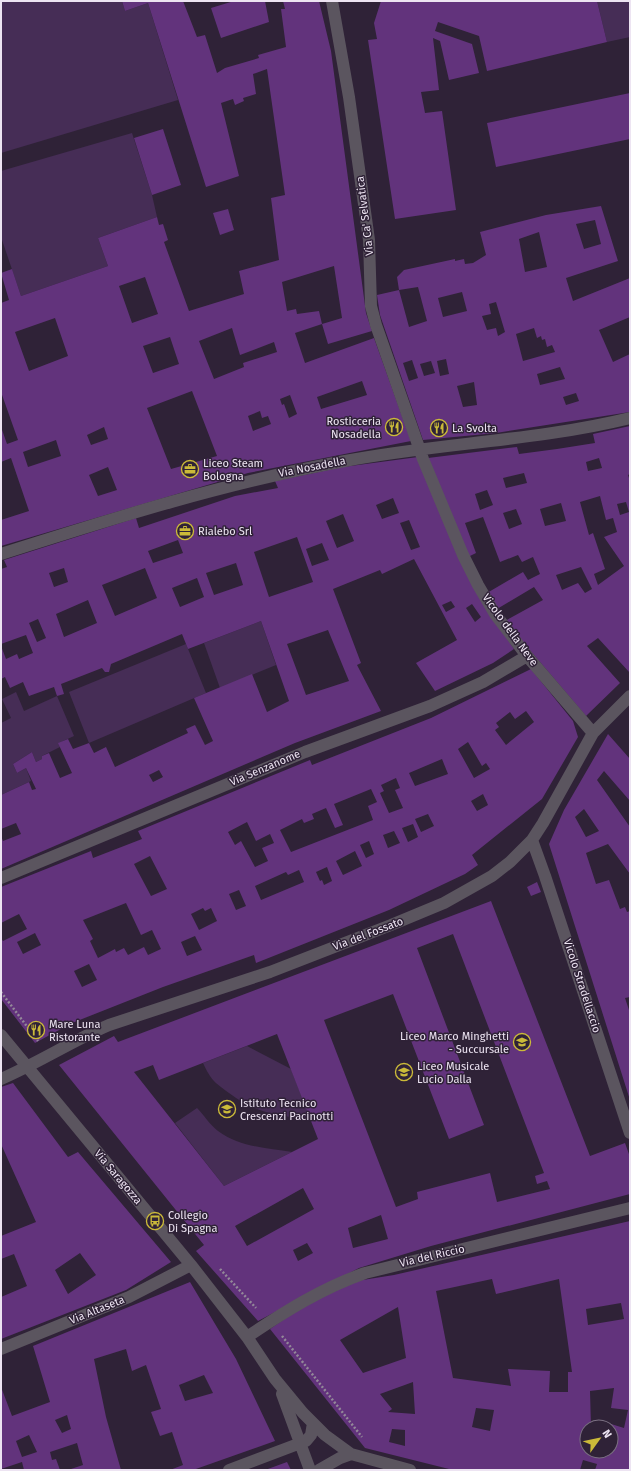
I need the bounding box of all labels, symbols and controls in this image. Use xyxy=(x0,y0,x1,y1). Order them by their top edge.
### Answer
street label: Via Ca' Selvatica xyxy=(354,176,376,256)
place label: Rosticceria Nosadella xyxy=(326,415,381,441)
restaurant icon: Rosticceria Nosadella xyxy=(384,417,404,437)
restaurant icon: La Svolta xyxy=(429,418,449,438)
place label: La Svolta xyxy=(452,422,497,435)
street label: Via Nosadella xyxy=(277,454,347,480)
place label: Liceo Steam Bologna xyxy=(203,457,263,483)
office icon: Liceo Steam Bologna xyxy=(180,459,200,479)
office icon: Rialebo Srl xyxy=(175,521,195,541)
place label: Rialebo Srl xyxy=(198,525,252,538)
street label: Vicolo della Neve xyxy=(479,591,541,669)
street label: Via Senzanome xyxy=(228,747,302,789)
street label: Via del Fossato xyxy=(331,915,405,953)
street label: Vicolo Stradellaccio xyxy=(561,937,603,1035)
place label: Mare Luna Ristorante xyxy=(49,1018,101,1044)
restaurant icon: Mare Luna Ristorante xyxy=(26,1020,46,1040)
place label: Liceo Marco Minghetti - Succursale xyxy=(400,1030,509,1056)
school or university icon: Liceo Marco Minghetti - Succursale xyxy=(512,1032,532,1052)
place label: Liceo Musicale Lucio Dalla xyxy=(417,1060,489,1086)
school or university icon: Liceo Musicale Lucio Dalla xyxy=(394,1062,414,1082)
place label: Istituto Tecnico Crescenzi Pacinotti xyxy=(240,1097,333,1123)
school or university icon: Istituto Tecnico Crescenzi Pacinotti xyxy=(217,1099,237,1119)
street label: Via Saragozza xyxy=(91,1147,145,1207)
place label: Collegio Di Spagna xyxy=(168,1209,218,1235)
bus stop icon: Collegio Di Spagna xyxy=(145,1211,165,1231)
street label: Via del Riccio xyxy=(398,1242,466,1270)
street label: Via Altaseta xyxy=(67,1293,127,1327)
north arrow xyxy=(579,1419,619,1459)
text: N xyxy=(600,1427,614,1440)

